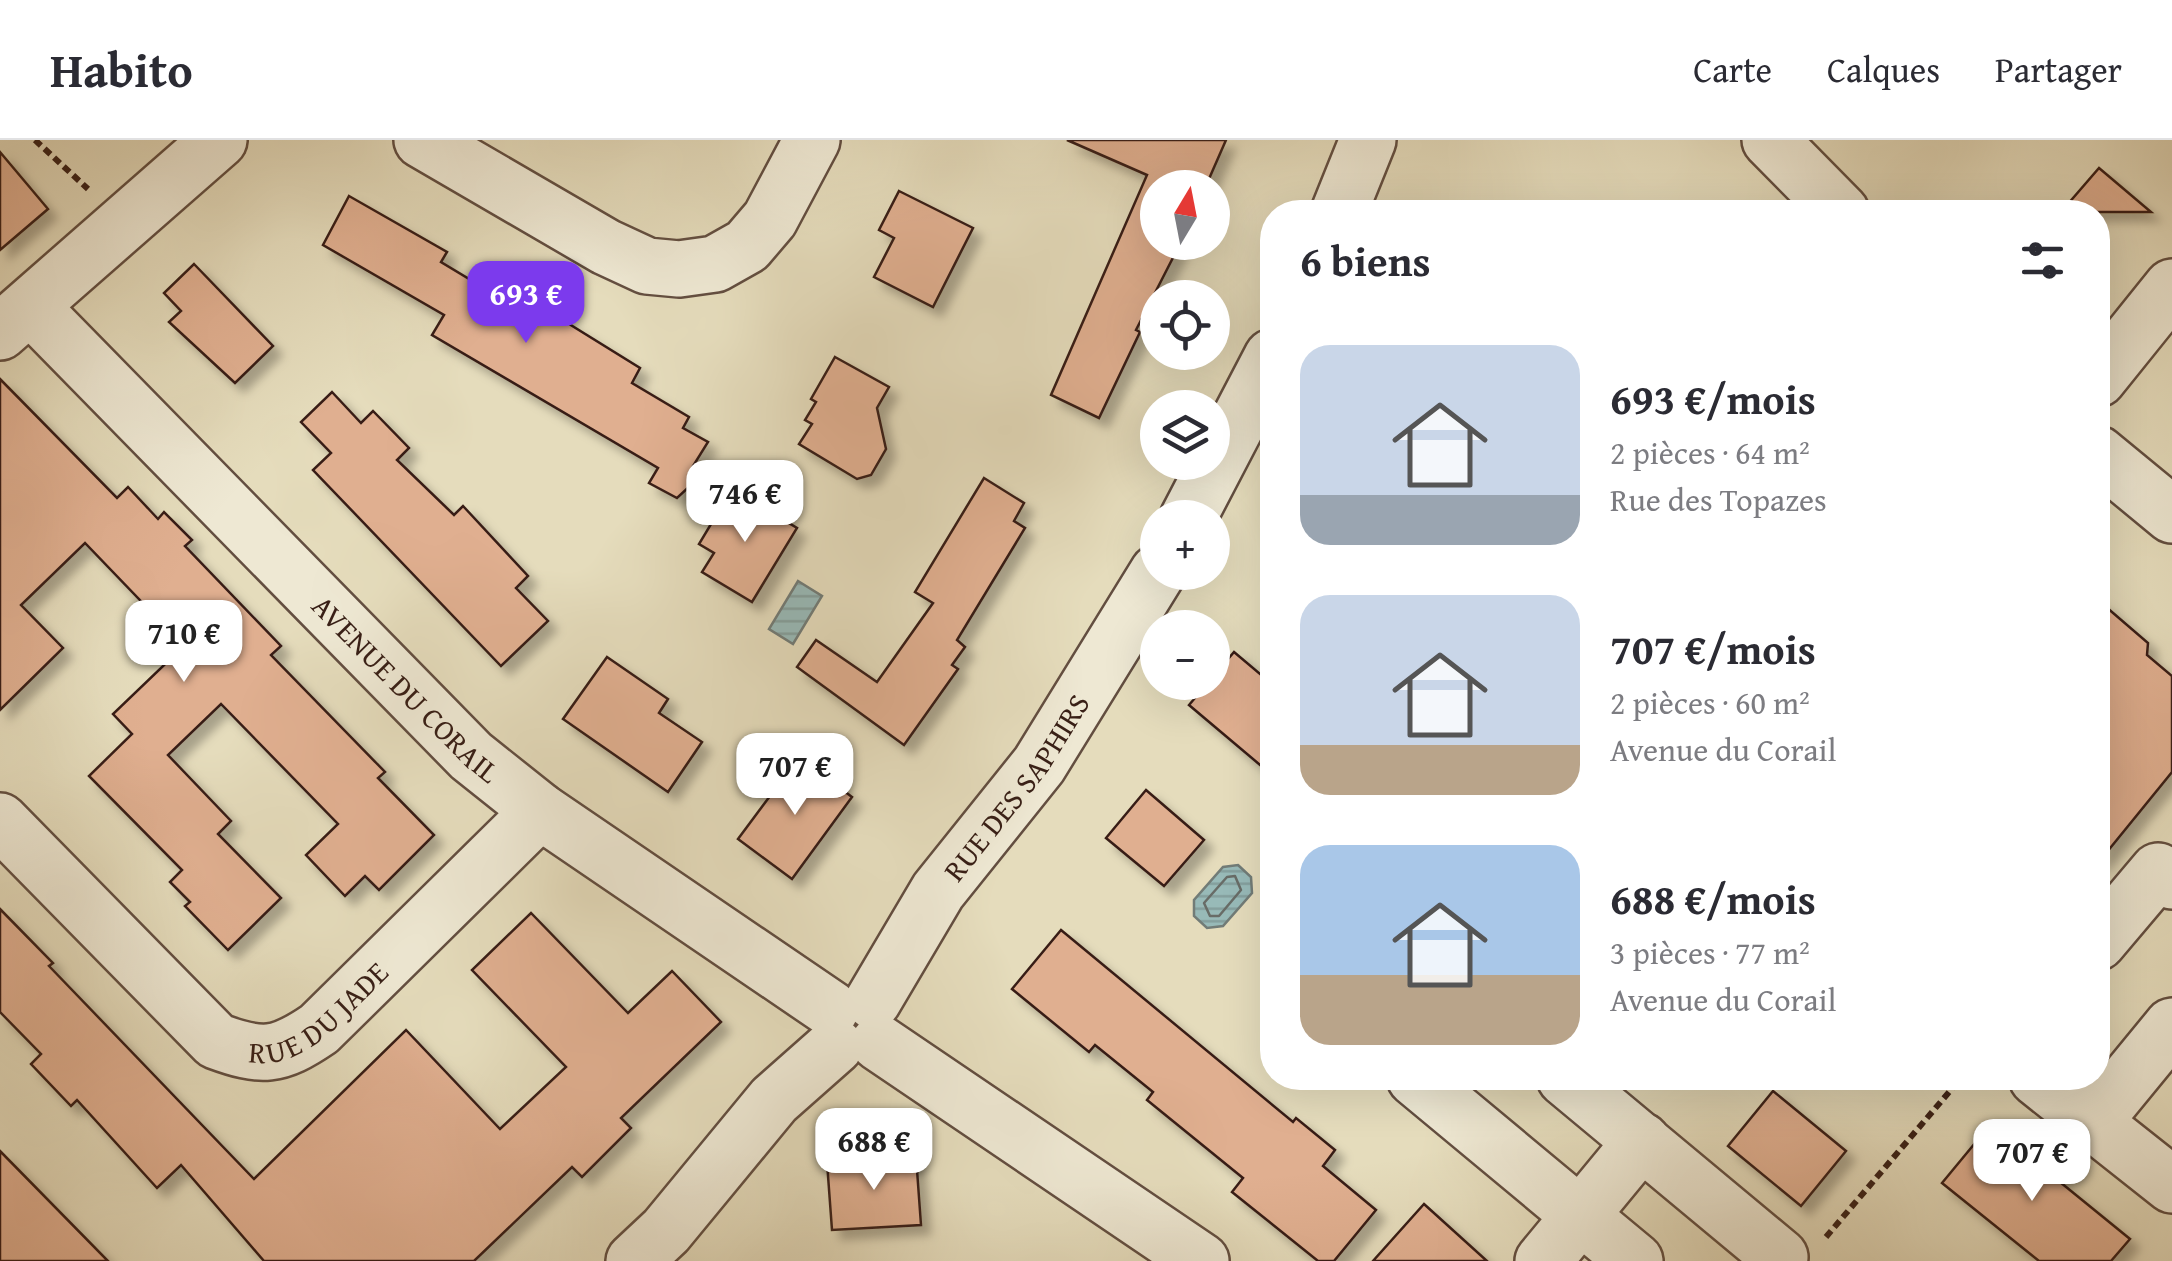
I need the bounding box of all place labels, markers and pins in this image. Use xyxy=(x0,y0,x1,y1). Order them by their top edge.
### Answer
pin: 693 € xyxy=(456,261,596,346)
pin: 746 € xyxy=(675,460,815,545)
pin: 710 € xyxy=(114,600,254,685)
pin: 707 € xyxy=(725,733,865,818)
pin: 688 € xyxy=(804,1108,944,1193)
pin: 707 € xyxy=(1962,1119,2102,1204)

